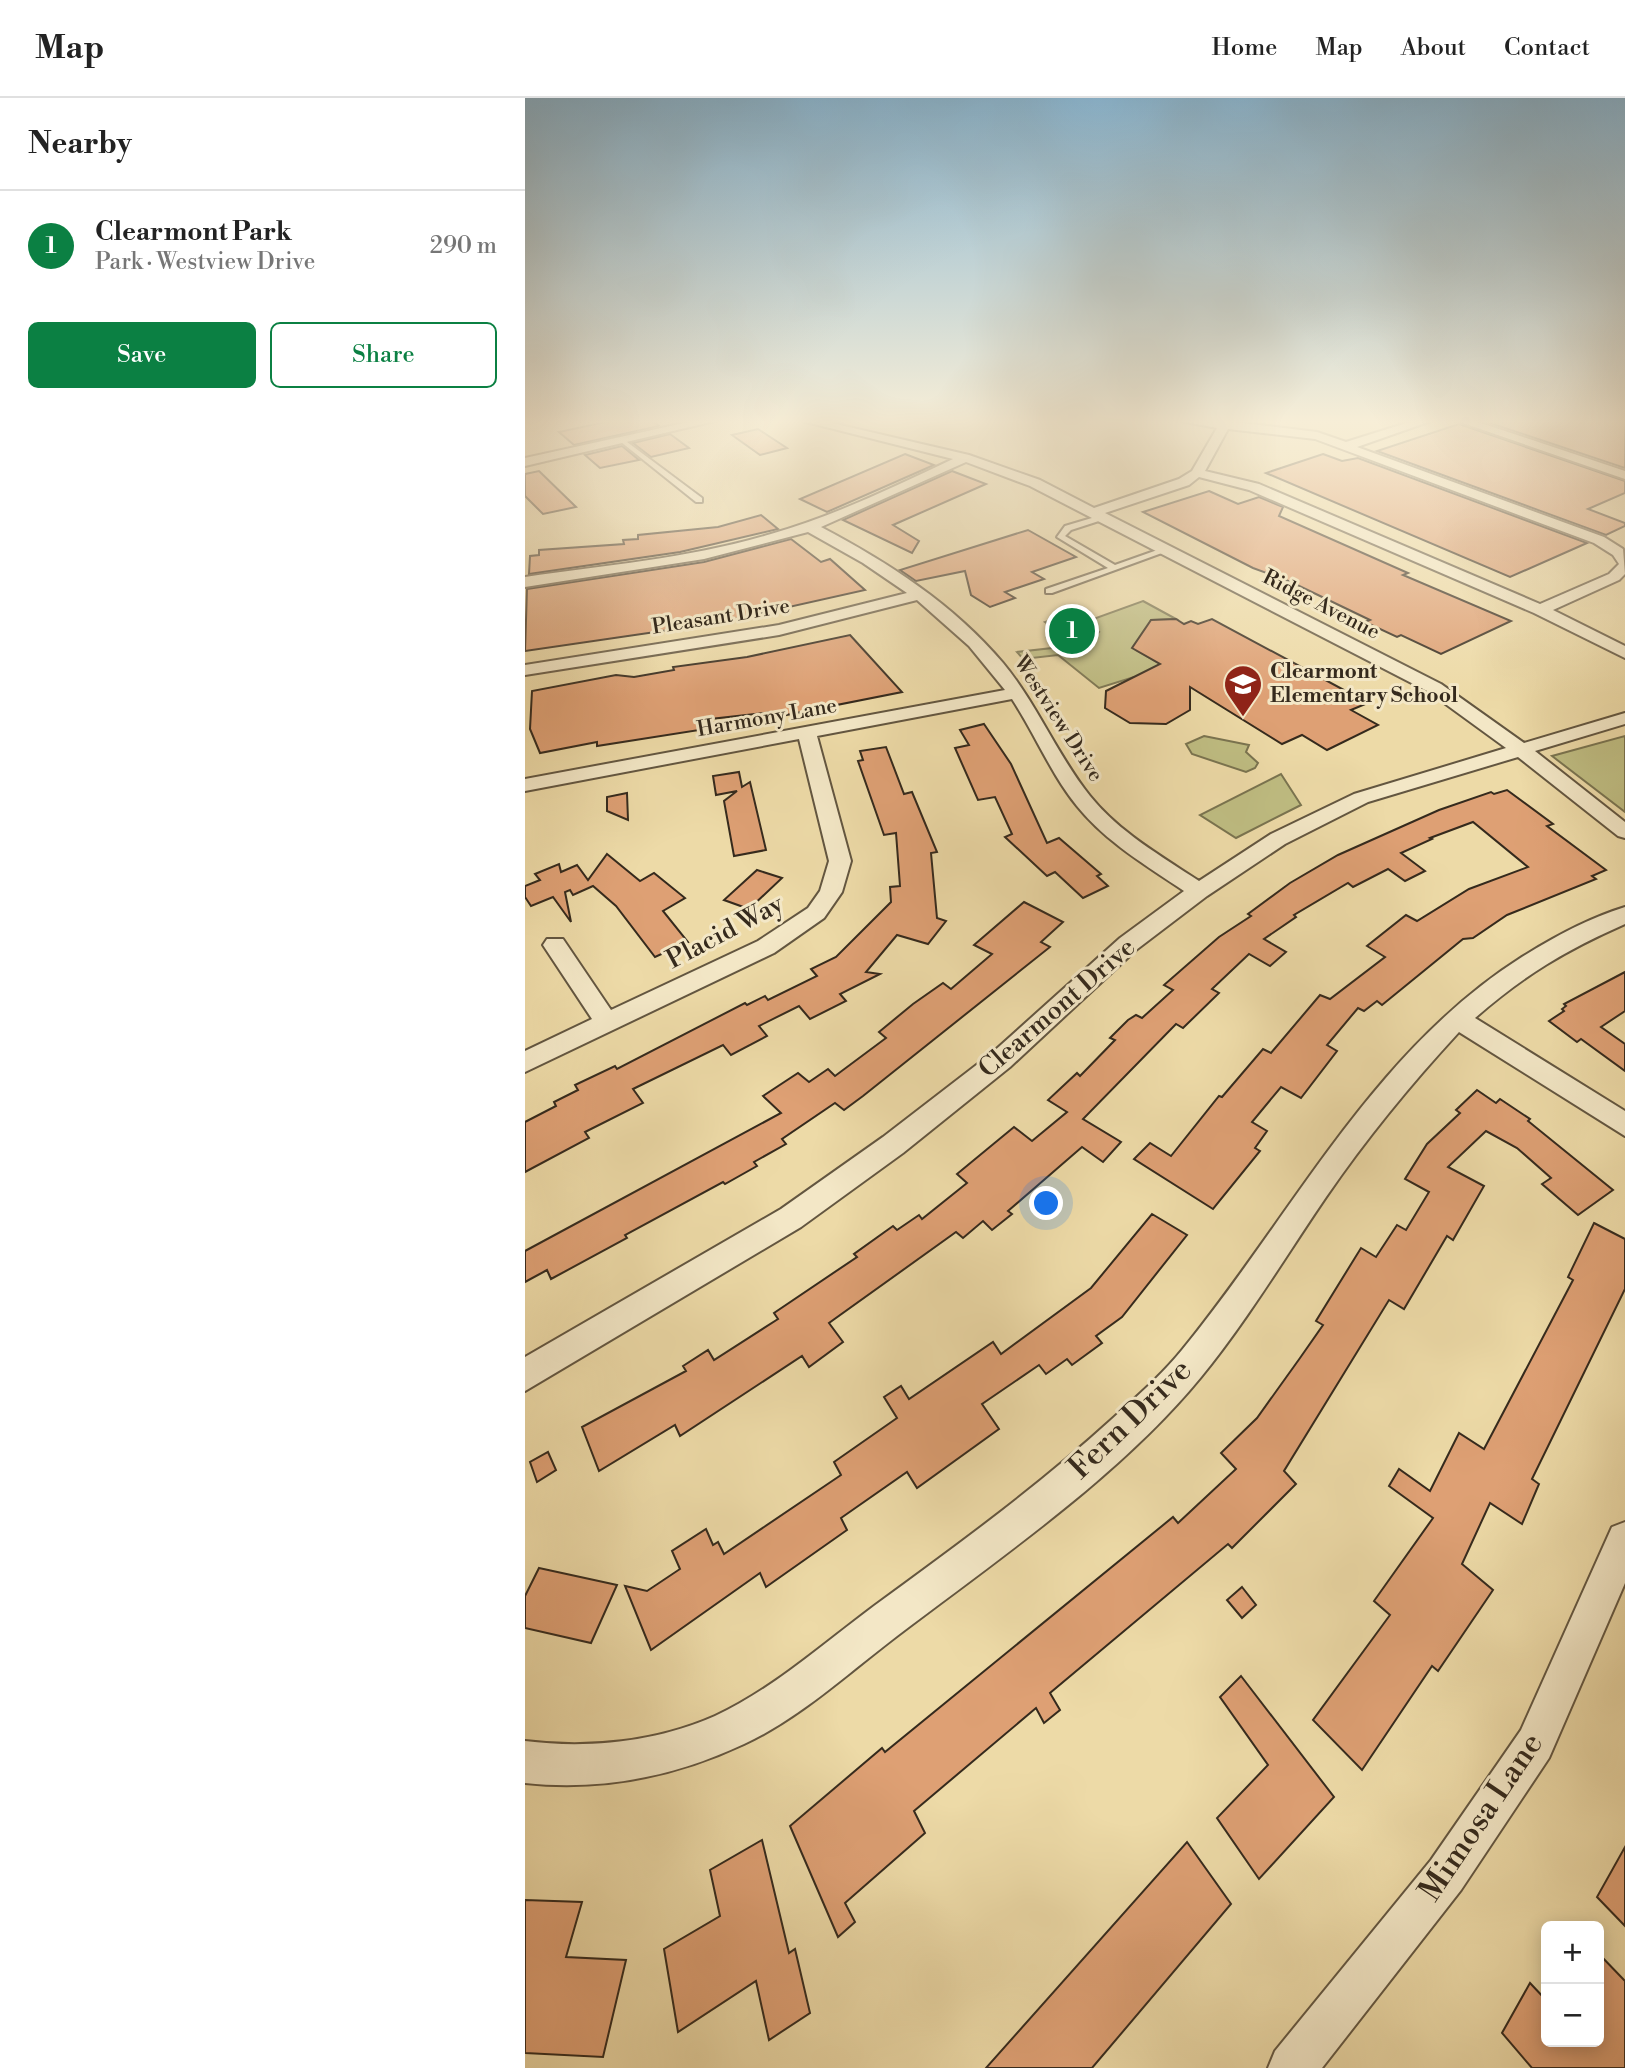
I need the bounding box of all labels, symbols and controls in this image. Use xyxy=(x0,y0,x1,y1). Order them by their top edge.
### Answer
text: Map xyxy=(35,28,104,69)
text: Home xyxy=(1212,33,1277,63)
text: Map xyxy=(1315,33,1363,63)
text: About xyxy=(1401,33,1466,63)
text: Contact xyxy=(1504,33,1590,63)
text: Nearby xyxy=(28,125,132,163)
text: Clearmont Park xyxy=(95,216,292,248)
text: 1 xyxy=(45,232,57,260)
text: 290 m xyxy=(430,232,497,260)
text: Park · Westview Drive xyxy=(95,248,315,276)
button: Save xyxy=(28,322,256,388)
button: Share xyxy=(270,322,497,388)
street label: Ridge Avenue xyxy=(1258,564,1384,646)
street label: Pleasant Drive xyxy=(650,593,792,641)
pin: 1 xyxy=(1049,605,1095,657)
street label: Westview Drive xyxy=(1007,650,1108,787)
place label: Clearmont Elementary School xyxy=(1270,659,1458,709)
school or university icon: Clearmont Elementary School xyxy=(1222,663,1264,718)
street label: Harmony Lane xyxy=(695,693,839,743)
street label: Placid Way xyxy=(661,888,789,976)
street label: Clearmont Drive xyxy=(972,931,1142,1085)
your location xyxy=(1029,1186,1063,1220)
street label: Fern Drive xyxy=(1060,1350,1200,1488)
street label: Mimosa Lane xyxy=(1410,1725,1552,1909)
map controls xyxy=(1541,1921,1604,2047)
button: + xyxy=(1541,1921,1604,1984)
button: − xyxy=(1541,1984,1604,2047)

